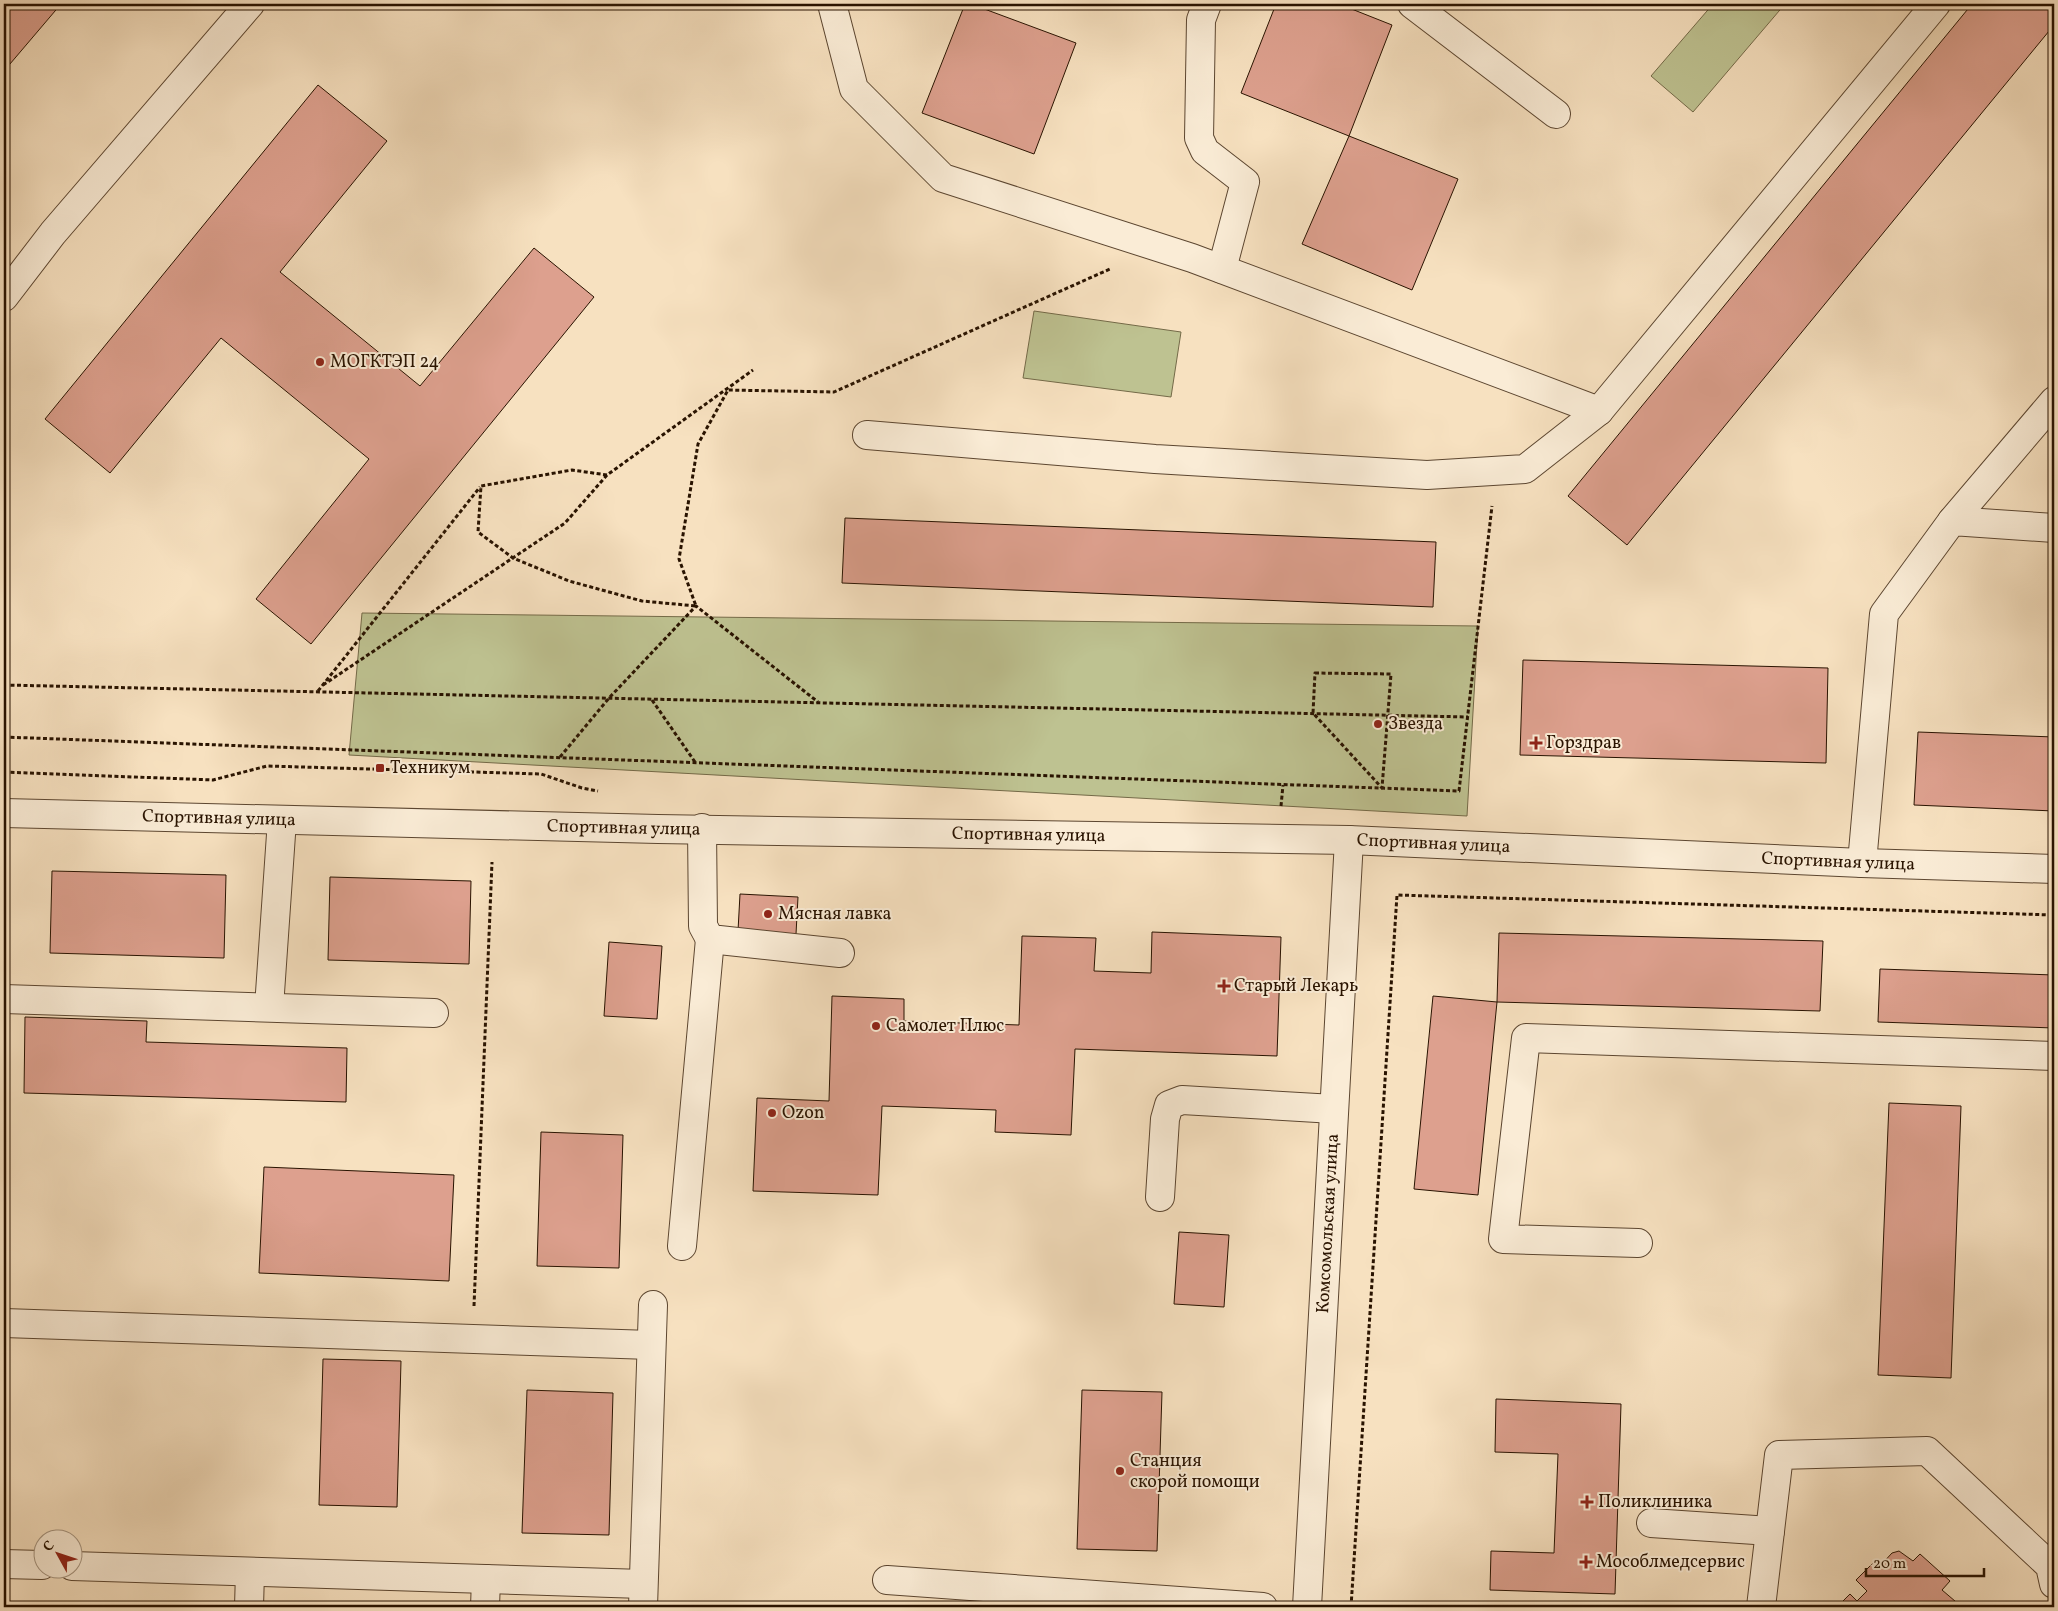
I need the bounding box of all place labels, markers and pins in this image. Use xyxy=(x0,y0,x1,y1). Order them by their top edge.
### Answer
place label: МОГКТЭП 24 xyxy=(330,350,439,375)
marker: МОГКТЭП 24 xyxy=(314,356,326,368)
place label: Звезда xyxy=(1388,712,1443,737)
marker: Звезда xyxy=(1372,718,1384,730)
place label: Горздрав xyxy=(1546,731,1621,756)
marker: Горздрав xyxy=(1530,737,1542,749)
place label: Техникум xyxy=(390,756,470,781)
marker: Техникум xyxy=(374,762,386,774)
place label: Мясная лавка xyxy=(778,902,892,927)
marker: Мясная лавка xyxy=(762,908,774,920)
place label: Старый Лекарь xyxy=(1234,974,1358,999)
marker: Старый Лекарь xyxy=(1218,980,1230,992)
place label: Самолет Плюс xyxy=(886,1014,1004,1039)
marker: Самолет Плюс xyxy=(870,1020,882,1032)
place label: Ozon xyxy=(782,1101,825,1126)
marker: Ozon xyxy=(766,1107,778,1119)
place label: Станция скорой помощи xyxy=(1130,1449,1260,1495)
marker: Станция скорой помощи xyxy=(1114,1465,1126,1477)
place label: Поликлиника xyxy=(1598,1490,1713,1515)
marker: Поликлиника xyxy=(1580,1495,1594,1509)
place label: Мособлмедсервис xyxy=(1596,1550,1745,1575)
marker: Мособлмедсервис xyxy=(1580,1556,1592,1568)

